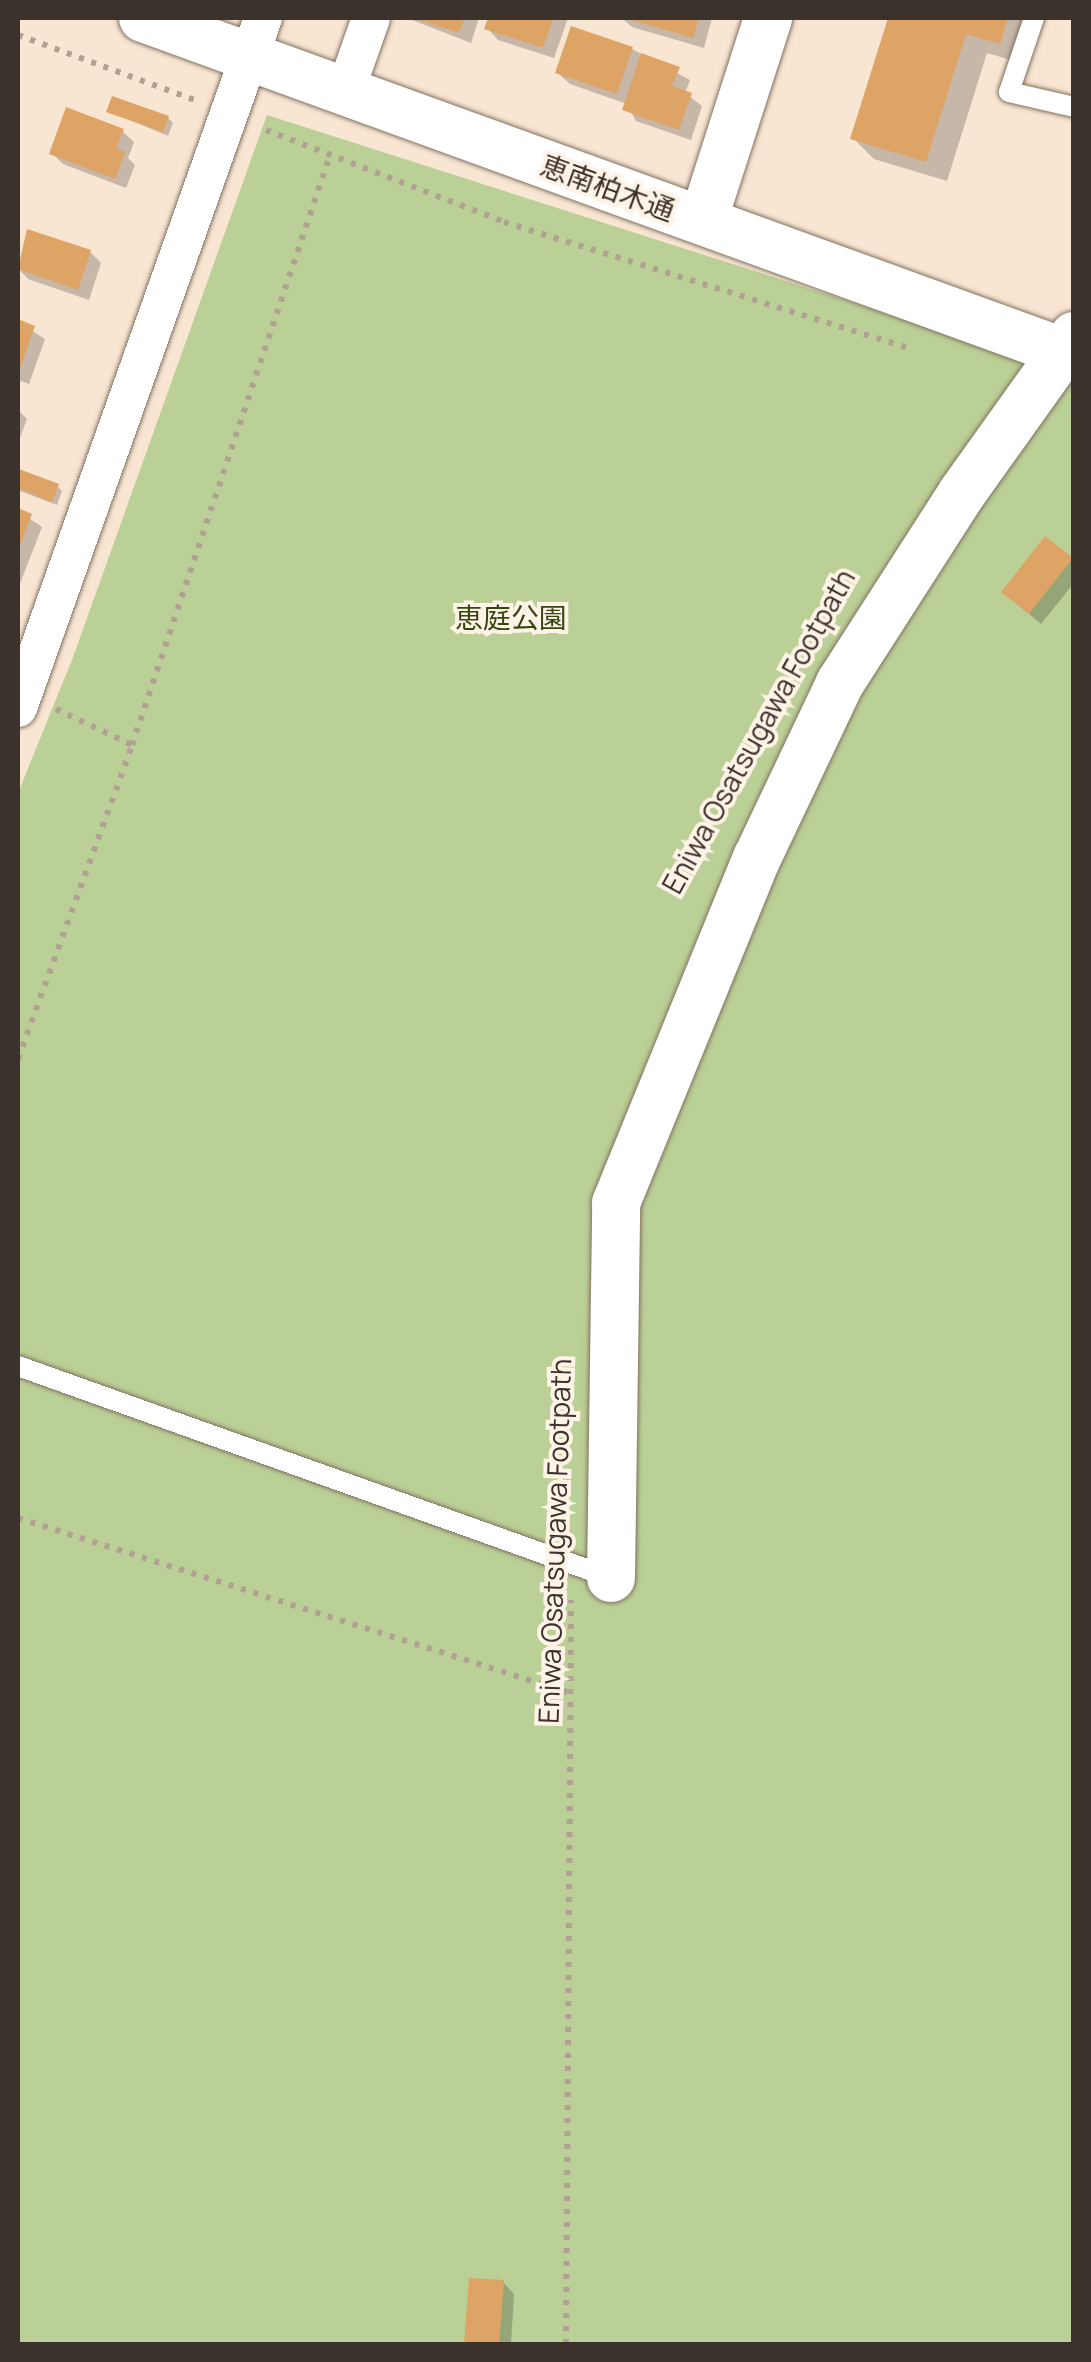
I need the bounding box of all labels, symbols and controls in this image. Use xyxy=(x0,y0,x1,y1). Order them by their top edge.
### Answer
street label: 恵南柏木通 xyxy=(536,147,680,227)
street label: Eniwa Osatsugawa Footpath xyxy=(655,563,861,899)
park label: 恵庭公園 xyxy=(455,600,567,634)
street label: Eniwa Osatsugawa Footpath xyxy=(531,1358,577,1724)

